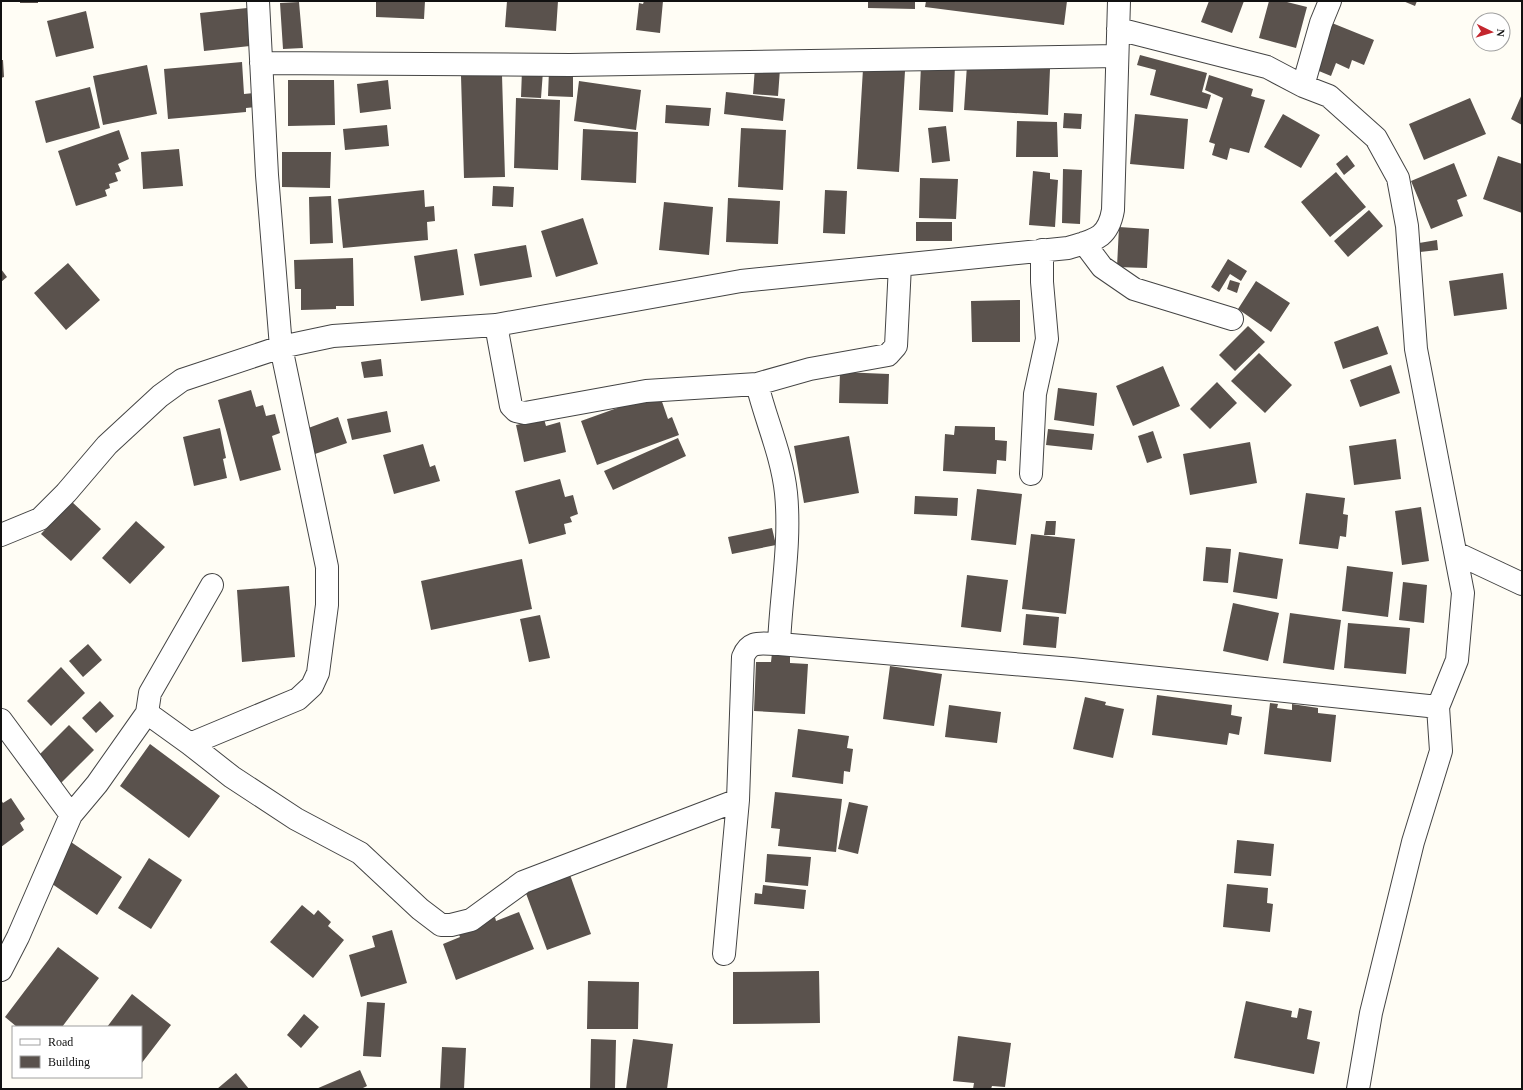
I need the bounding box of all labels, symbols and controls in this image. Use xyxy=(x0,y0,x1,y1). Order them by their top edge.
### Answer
north arrow xyxy=(1471,12,1511,52)
text: N xyxy=(1495,28,1507,37)
legend xyxy=(12,1026,142,1078)
text: Road xyxy=(48,1035,73,1049)
text: Building xyxy=(48,1055,90,1069)

